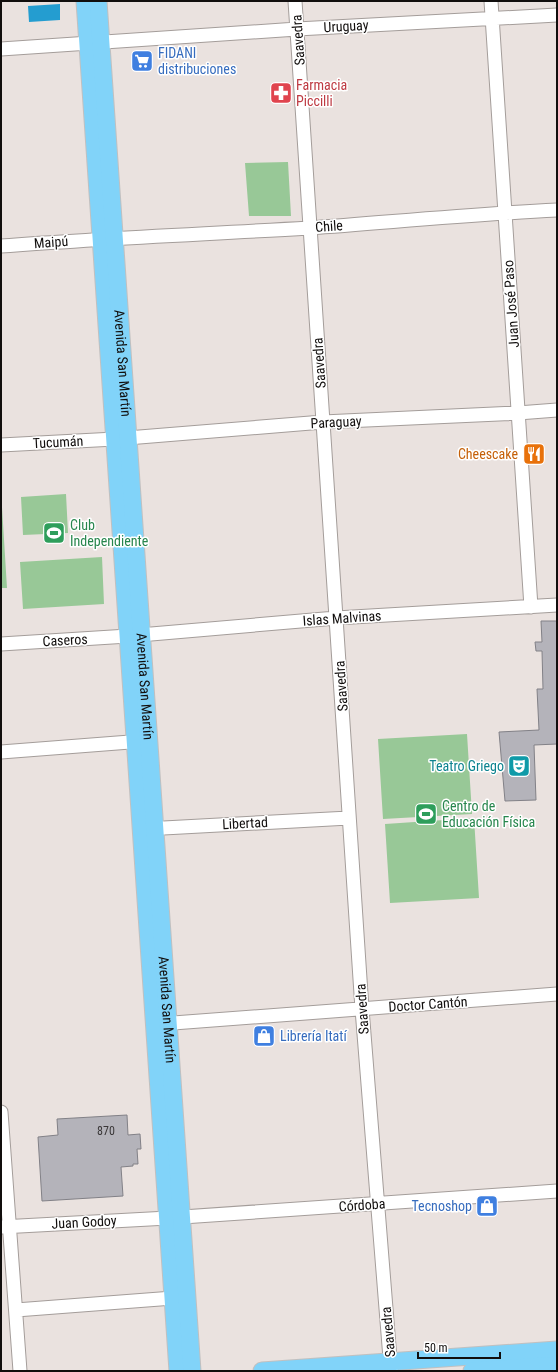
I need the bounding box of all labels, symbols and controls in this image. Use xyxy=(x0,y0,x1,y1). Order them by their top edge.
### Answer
street label: Saavedra xyxy=(288,14,308,66)
street label: Uruguay xyxy=(323,17,369,35)
place label: FIDANI distribuciones xyxy=(158,45,236,77)
supermarket icon: FIDANI distribuciones xyxy=(129,48,155,74)
place label: Farmacia Piccilli xyxy=(296,77,347,109)
pharmacy icon: Farmacia Piccilli xyxy=(268,80,294,106)
street label: Chile xyxy=(315,217,344,235)
street label: Maipú xyxy=(33,233,69,251)
street label: Juan José Paso xyxy=(500,260,522,348)
street label: Avenida San Martín xyxy=(111,309,134,417)
street label: Saavedra xyxy=(309,337,329,389)
street label: Paraguay xyxy=(310,413,362,431)
street label: Tucumán xyxy=(32,433,84,451)
restaurant icon: Cheescake xyxy=(521,441,547,467)
place label: Cheescake xyxy=(458,446,518,462)
place label: Club Independiente xyxy=(70,517,149,549)
sports icon: Club Independiente xyxy=(41,520,67,546)
street label: Islas Malvinas xyxy=(302,607,382,629)
street label: Caseros xyxy=(42,631,88,649)
street label: Avenida San Martín xyxy=(133,632,157,740)
street label: Saavedra xyxy=(331,660,351,712)
theatre icon: Teatro Griego xyxy=(506,753,532,779)
place label: Teatro Griego xyxy=(429,758,504,774)
place label: Centro de Educación Física xyxy=(442,798,535,830)
sports icon: Centro de Educación Física xyxy=(413,801,439,827)
street label: Libertad xyxy=(222,814,268,832)
street label: Avenida San Martín xyxy=(156,956,179,1064)
street label: Saavedra xyxy=(352,983,372,1035)
street label: Doctor Cantón xyxy=(388,993,468,1015)
shop icon: Librería Itatí xyxy=(251,1023,277,1049)
place label: Librería Itatí xyxy=(280,1028,347,1044)
house number: 870 xyxy=(97,1124,115,1138)
shop icon: Tecnoshop xyxy=(474,1193,500,1219)
street label: Córdoba xyxy=(338,1195,386,1215)
place label: Tecnoshop xyxy=(411,1198,472,1214)
street label: Juan Godoy xyxy=(51,1212,117,1232)
street label: Saavedra xyxy=(378,1306,398,1358)
scale bar xyxy=(418,1334,500,1360)
text: 50 m xyxy=(424,1341,448,1355)

